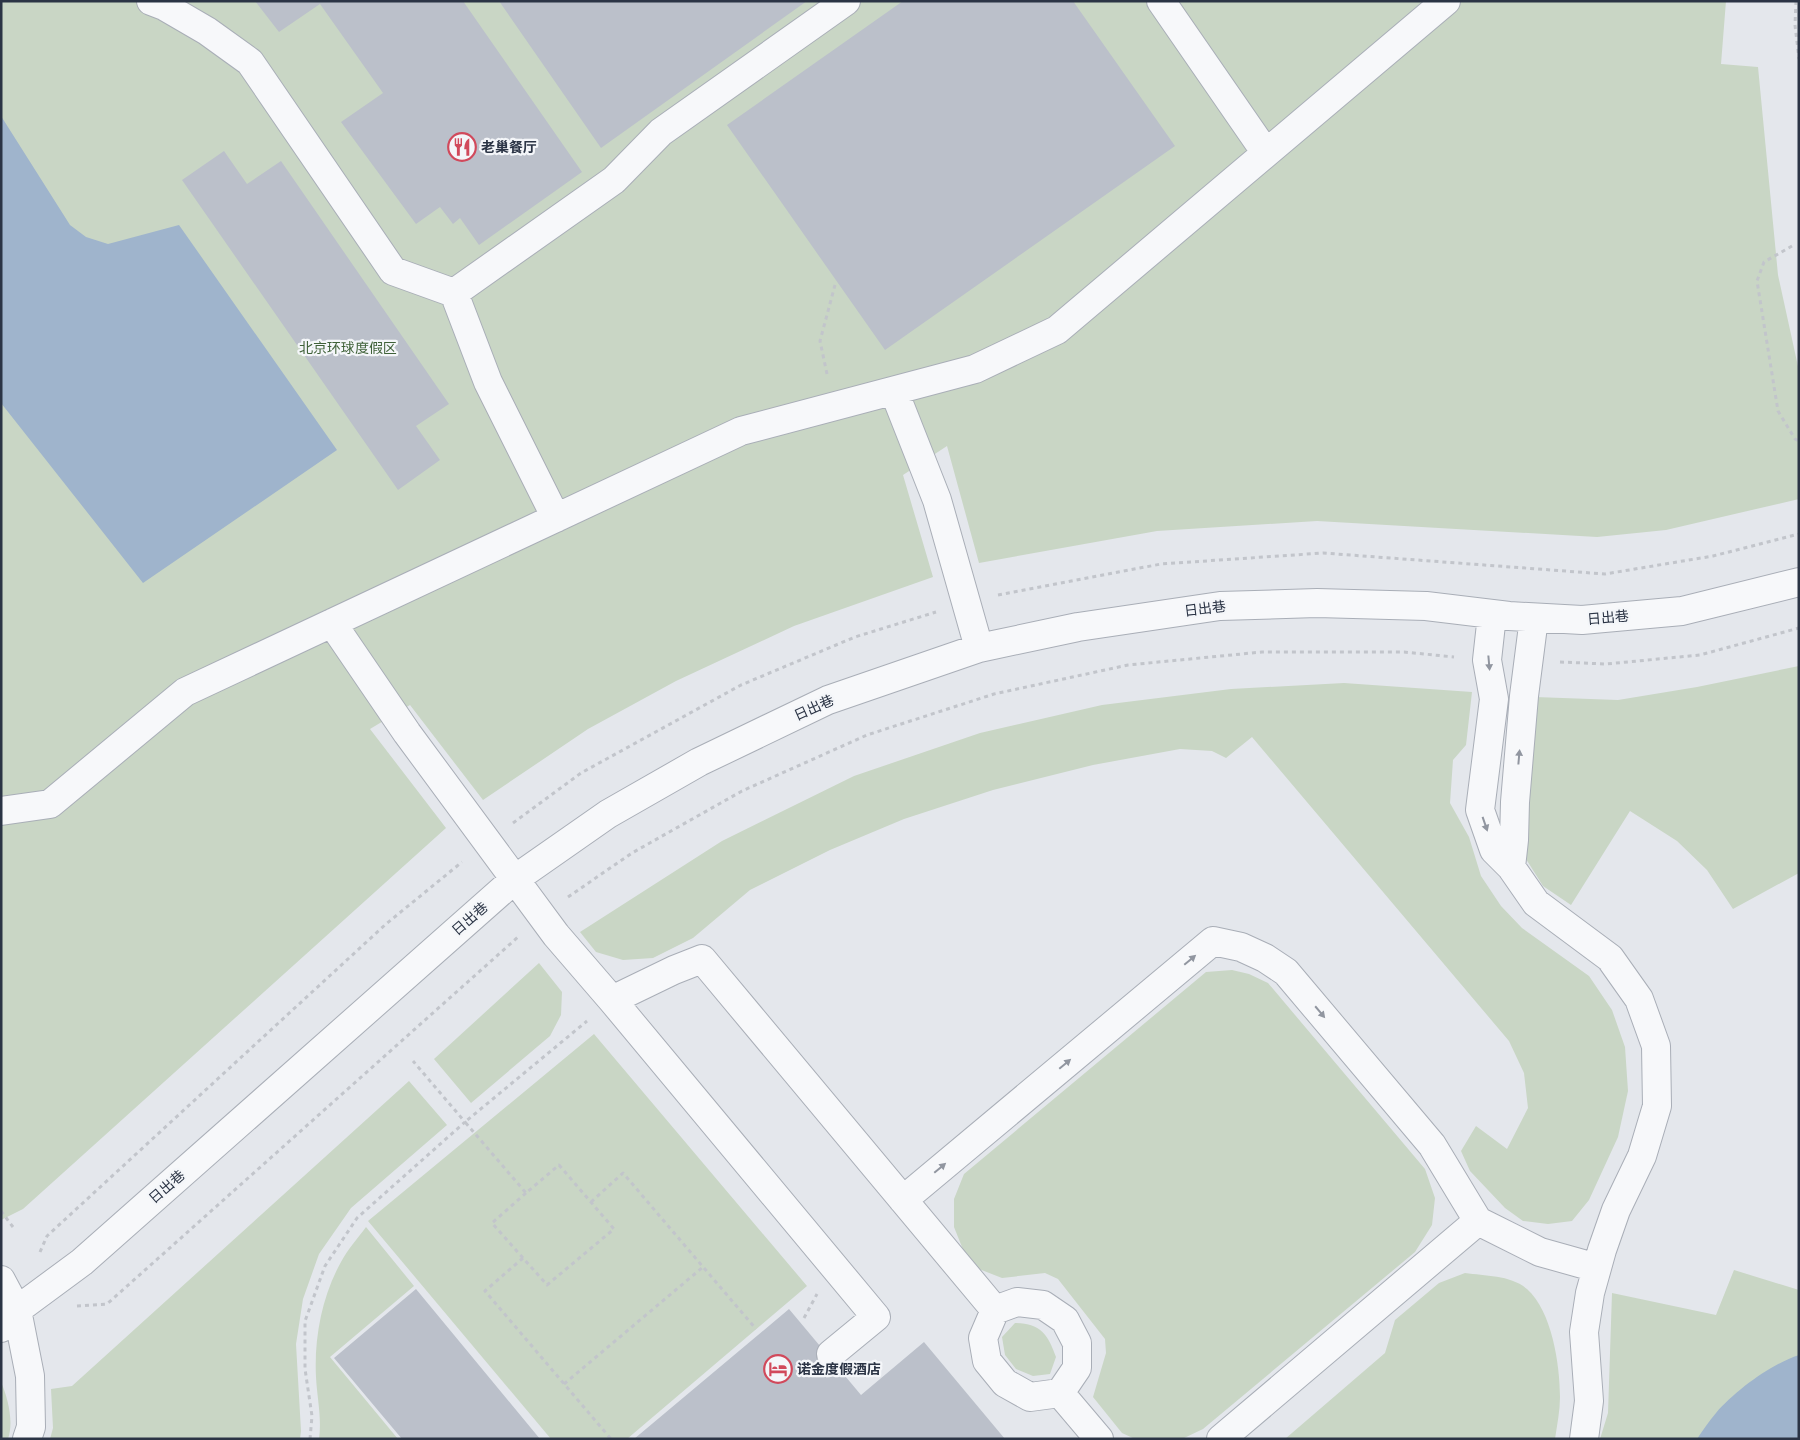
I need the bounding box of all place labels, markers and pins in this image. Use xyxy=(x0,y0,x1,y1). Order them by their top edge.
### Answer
restaurant icon: 老巢餐厅 xyxy=(447,132,477,162)
place label: 老巢餐厅 xyxy=(481,139,537,156)
hotel icon: 诺金度假酒店 xyxy=(763,1354,793,1384)
place label: 诺金度假酒店 xyxy=(797,1361,881,1378)

